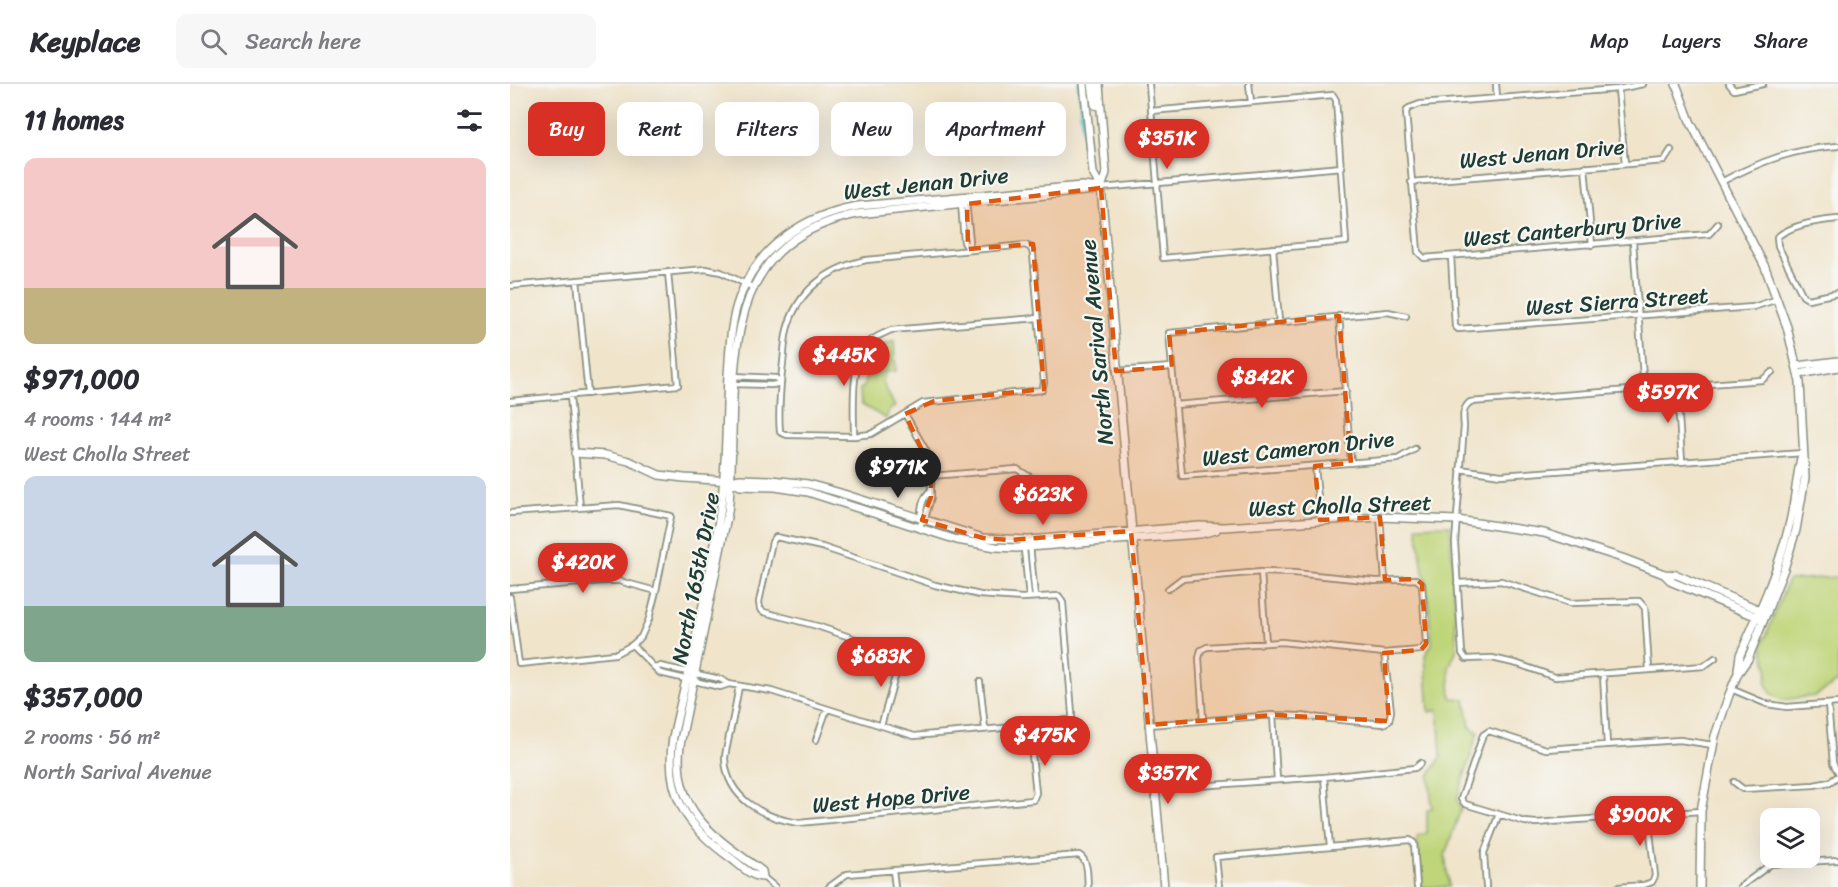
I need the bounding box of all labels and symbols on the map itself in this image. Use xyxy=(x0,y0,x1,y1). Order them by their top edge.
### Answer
pin: $351K xyxy=(1125,119,1209,170)
street label: West Jenan Drive xyxy=(1458,127,1626,180)
street label: West Jenan Drive xyxy=(842,155,1010,212)
street label: West Canterbury Drive xyxy=(1462,201,1683,258)
street label: North Sarival Avenue xyxy=(1068,237,1125,446)
street label: West Sierra Street xyxy=(1524,276,1710,327)
pin: $445K xyxy=(802,336,886,387)
pin: $842K xyxy=(1220,358,1304,409)
pin: $597K xyxy=(1626,373,1710,424)
street label: West Cameron Drive xyxy=(1200,419,1396,478)
pin: $971K xyxy=(856,448,940,499)
pin: $623K xyxy=(1001,475,1085,526)
street label: West Cholla Street xyxy=(1248,483,1433,528)
street label: North 165th Drive xyxy=(660,489,731,667)
pin: $420K xyxy=(541,543,625,594)
pin: $683K xyxy=(839,637,923,688)
pin: $475K xyxy=(1003,716,1087,767)
pin: $357K xyxy=(1126,754,1210,805)
street label: West Hope Drive xyxy=(811,772,972,825)
pin: $900K xyxy=(1598,796,1682,847)

